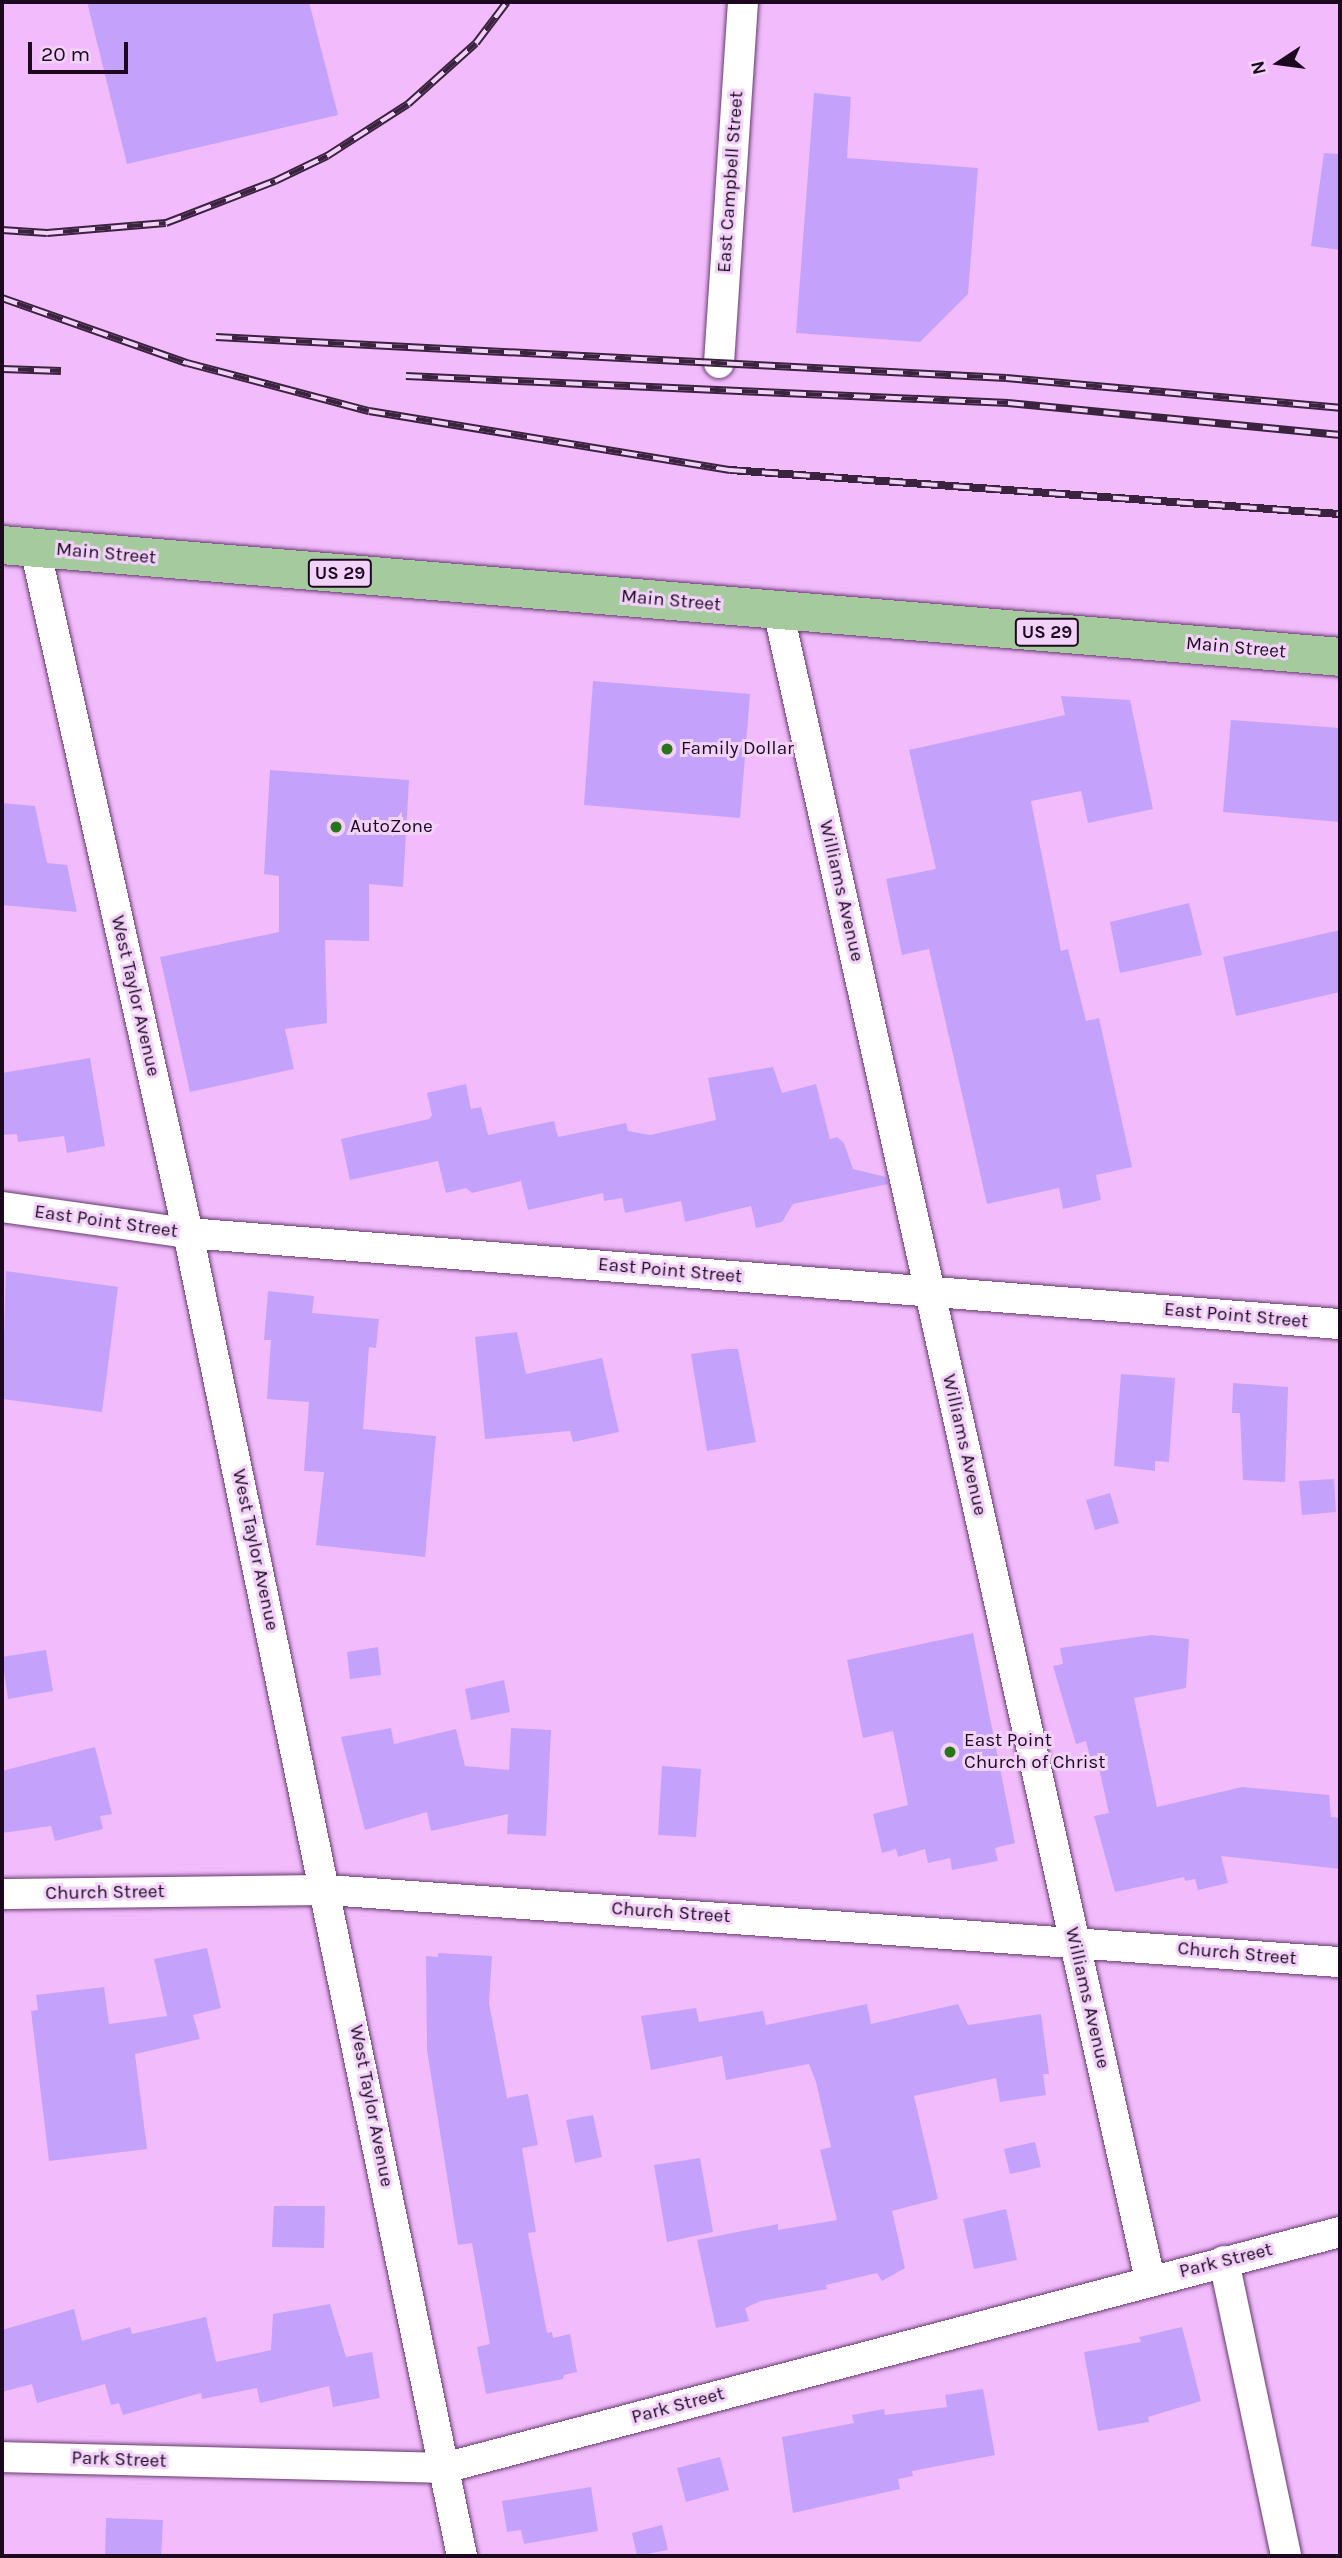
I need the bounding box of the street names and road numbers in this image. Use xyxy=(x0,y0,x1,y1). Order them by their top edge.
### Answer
street label: East Campbell Street xyxy=(713,90,749,274)
street label: Main Street xyxy=(55,538,157,570)
road number: US 29 xyxy=(307,558,373,588)
street label: Main Street xyxy=(620,585,722,617)
road number: US 29 xyxy=(1014,618,1080,646)
street label: Main Street xyxy=(1185,632,1287,664)
street label: Williams Avenue xyxy=(814,818,868,964)
street label: West Taylor Avenue xyxy=(105,913,165,1079)
street label: East Point Street xyxy=(33,1201,179,1243)
street label: East Point Street xyxy=(597,1253,743,1289)
street label: East Point Street xyxy=(1163,1298,1309,1334)
street label: Williams Avenue xyxy=(937,1372,991,1518)
street label: West Taylor Avenue xyxy=(227,1467,283,1633)
street label: Church Street xyxy=(45,1881,165,1905)
street label: Church Street xyxy=(611,1897,731,1929)
street label: Williams Avenue xyxy=(1060,1925,1114,2071)
street label: Church Street xyxy=(1177,1937,1297,1971)
street label: West Taylor Avenue xyxy=(344,2023,398,2189)
street label: Park Street xyxy=(1177,2238,1275,2284)
street label: Park Street xyxy=(629,2383,727,2429)
street label: Park Street xyxy=(71,2447,167,2473)

